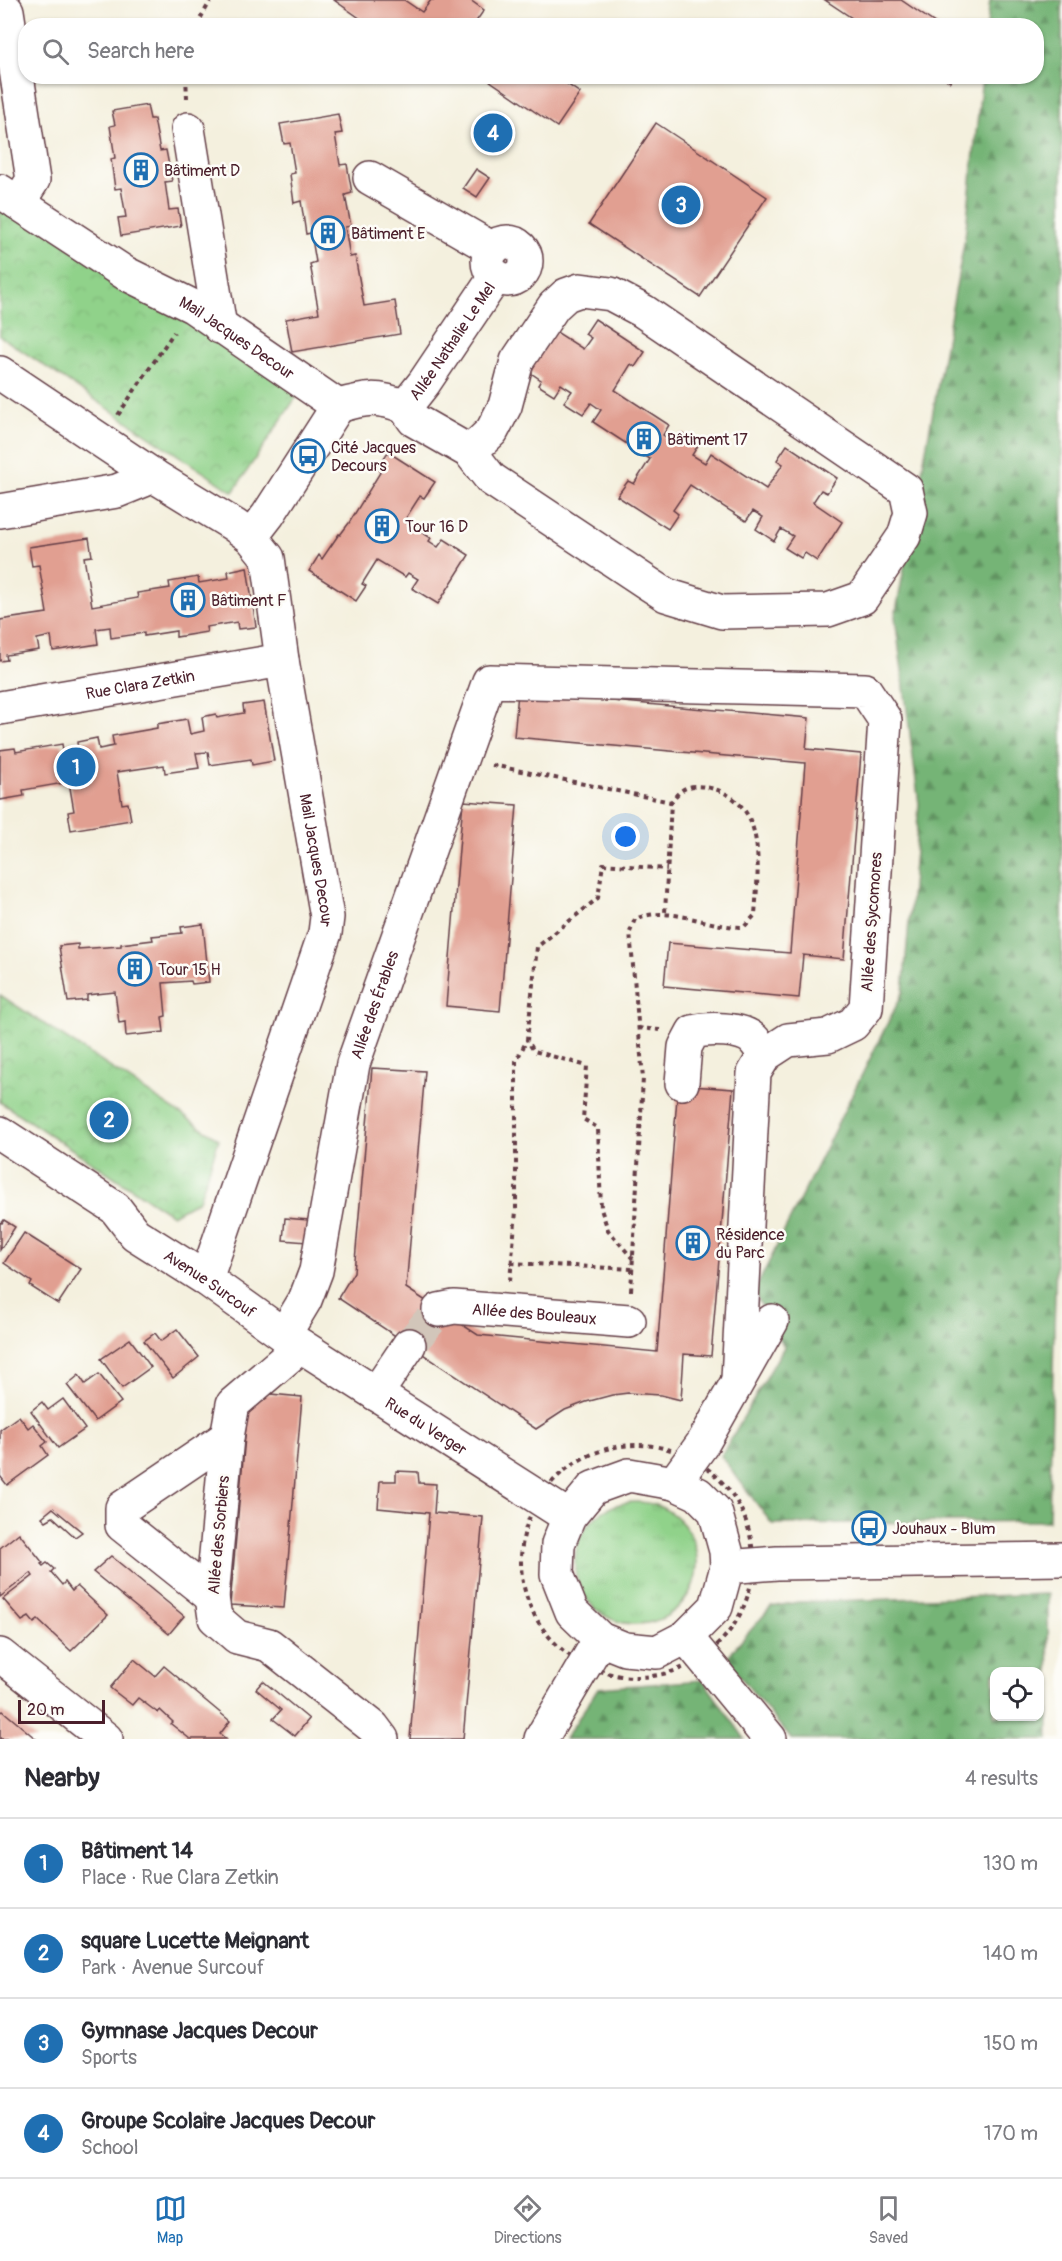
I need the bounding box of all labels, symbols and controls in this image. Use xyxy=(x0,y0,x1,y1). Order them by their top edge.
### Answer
search box xyxy=(18,18,1044,84)
icon: search xyxy=(39,35,72,68)
text: Search here xyxy=(87,37,194,65)
pin: 4 xyxy=(474,110,512,156)
building icon: Bâtiment D xyxy=(123,152,159,188)
place label: Bâtiment D xyxy=(164,161,240,181)
pin: 3 xyxy=(662,182,700,228)
building icon: Bâtiment E xyxy=(310,215,346,251)
place label: Bâtiment E xyxy=(351,224,425,244)
street label: Allée Nathalie Le Mel xyxy=(405,278,500,405)
street label: Mail Jacques Decour xyxy=(176,292,298,384)
building icon: Bâtiment 17 xyxy=(626,421,662,457)
place label: Bâtiment 17 xyxy=(667,430,748,450)
bus stop icon: Cité Jacques Decours xyxy=(290,438,326,474)
place label: Cité Jacques Decours xyxy=(331,438,416,476)
building icon: Tour 16 D xyxy=(364,508,400,544)
place label: Tour 16 D xyxy=(405,517,468,537)
building icon: Bâtiment F xyxy=(170,582,206,618)
place label: Bâtiment F xyxy=(211,591,287,611)
street label: Rue Clara Zetkin xyxy=(84,666,196,704)
pin: 1 xyxy=(56,744,96,789)
street label: Mail Jacques Decour xyxy=(295,792,337,928)
your location xyxy=(611,822,640,851)
street label: Allée des Sycomores xyxy=(857,852,887,993)
street label: Allée des Érables xyxy=(347,948,403,1062)
building icon: Tour 15 H xyxy=(117,951,153,987)
place label: Tour 15 H xyxy=(158,960,221,980)
pin: 2 xyxy=(90,1098,128,1142)
building icon: Résidence du Parc xyxy=(675,1225,711,1261)
place label: Résidence du Parc xyxy=(716,1225,785,1263)
street label: Avenue Surcouf xyxy=(160,1246,260,1323)
street label: Allée des Bouleaux xyxy=(471,1299,598,1329)
street label: Rue du Verger xyxy=(381,1393,471,1460)
street label: Allée des Sorbiers xyxy=(204,1475,234,1595)
bus stop icon: Jouhaux - Blum xyxy=(851,1510,887,1546)
place label: Jouhaux - Blum xyxy=(892,1519,995,1539)
map controls xyxy=(990,1667,1044,1721)
button: locate xyxy=(990,1667,1044,1721)
scale bar xyxy=(18,1697,105,1724)
text: 20 m xyxy=(27,1700,65,1720)
text: Nearby xyxy=(24,1762,100,1794)
text: 4 results xyxy=(965,1766,1038,1791)
text: Bâtiment 14 xyxy=(81,1837,193,1865)
text: 1 xyxy=(40,1851,47,1876)
text: 130 m xyxy=(983,1851,1038,1876)
text: Place · Rue Clara Zetkin xyxy=(81,1865,279,1890)
text: square Lucette Meignant xyxy=(81,1927,309,1955)
text: 2 xyxy=(38,1941,49,1966)
text: 140 m xyxy=(983,1941,1038,1966)
text: Park · Avenue Surcouf xyxy=(81,1955,265,1980)
text: Gymnase Jacques Decour xyxy=(81,2017,318,2045)
text: 3 xyxy=(38,2031,49,2056)
text: 150 m xyxy=(984,2031,1038,2056)
text: Sports xyxy=(81,2045,137,2070)
text: Groupe Scolaire Jacques Decour xyxy=(81,2107,375,2135)
text: 4 xyxy=(38,2121,49,2146)
text: 170 m xyxy=(984,2121,1038,2146)
text: School xyxy=(81,2135,138,2160)
tab: Map xyxy=(154,2192,187,2248)
tab: Directions xyxy=(494,2192,562,2248)
tab: Saved xyxy=(869,2192,908,2248)

